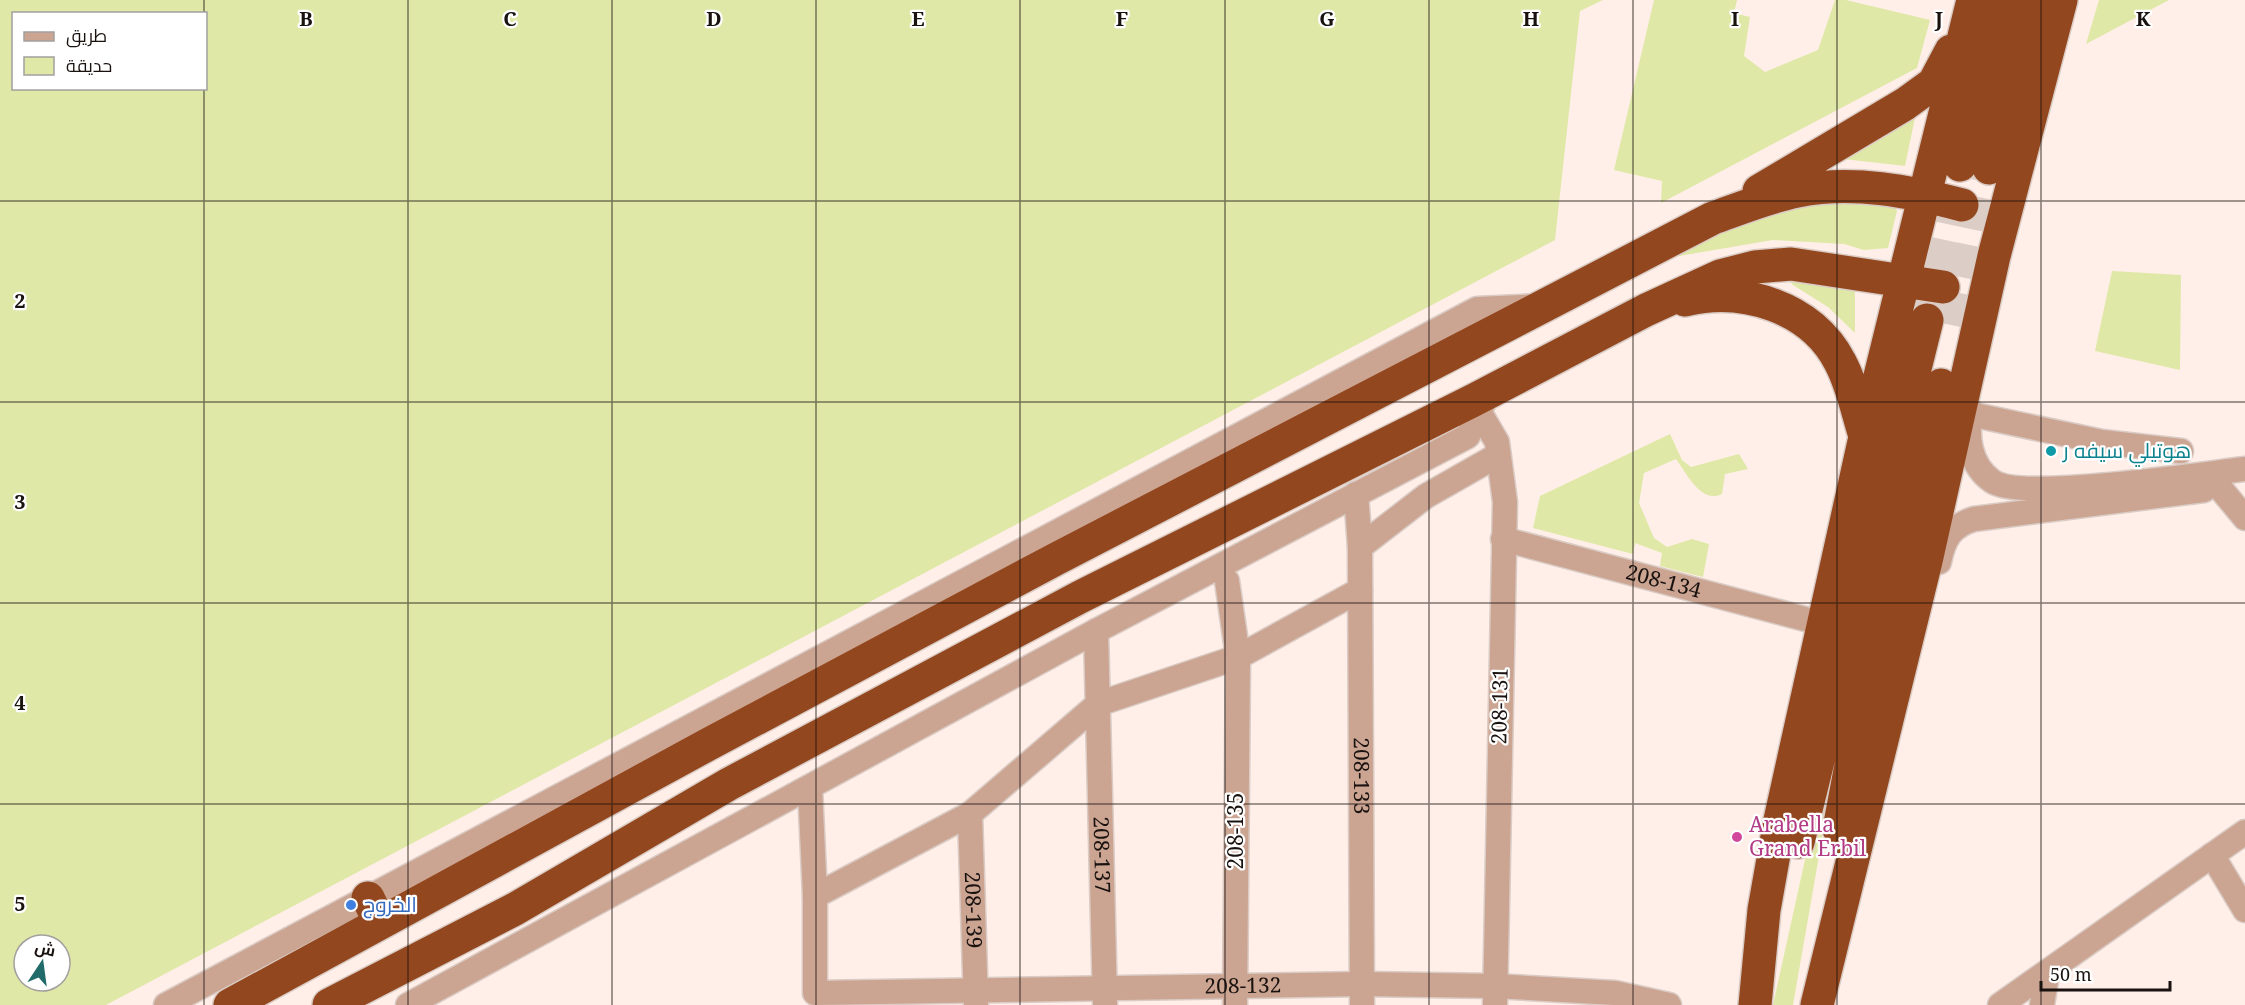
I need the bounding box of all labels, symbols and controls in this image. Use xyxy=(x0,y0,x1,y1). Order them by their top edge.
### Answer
text: B xyxy=(299,5,313,32)
text: C xyxy=(503,5,517,32)
text: D xyxy=(706,5,722,32)
text: E xyxy=(911,5,925,32)
text: F xyxy=(1116,5,1128,32)
text: G xyxy=(1319,5,1335,32)
text: H xyxy=(1523,5,1539,32)
text: I xyxy=(1731,5,1739,32)
text: J xyxy=(1934,5,1943,32)
text: K xyxy=(2136,5,2151,32)
legend xyxy=(12,12,207,90)
text: طريق xyxy=(66,23,107,48)
text: حديقة xyxy=(66,53,112,77)
text: 2 xyxy=(14,287,26,314)
place label: هوتيلي سيفه ر xyxy=(2062,436,2191,467)
marker: هوتيلي سيفه ر xyxy=(2044,444,2058,458)
text: 3 xyxy=(14,488,26,515)
street label: 208-134 xyxy=(1623,557,1705,604)
street label: 208-131 xyxy=(1484,667,1514,745)
text: 4 xyxy=(14,689,26,716)
street label: 208-133 xyxy=(1348,737,1376,814)
street label: 208-135 xyxy=(1221,793,1249,869)
place label: Arabella Grand Erbil xyxy=(1749,810,1867,862)
street label: 208-137 xyxy=(1087,816,1117,894)
marker: Arabella Grand Erbil xyxy=(1730,830,1744,844)
street label: 208-139 xyxy=(959,871,989,949)
text: 5 xyxy=(14,890,26,917)
place label: الخروج xyxy=(363,890,417,919)
marker: الخروج xyxy=(344,898,358,912)
north arrow xyxy=(12,933,72,993)
text: ش xyxy=(33,935,58,961)
scale bar xyxy=(2041,954,2170,992)
text: 50 m xyxy=(2050,962,2092,986)
street label: 208-132 xyxy=(1204,970,1282,1000)

